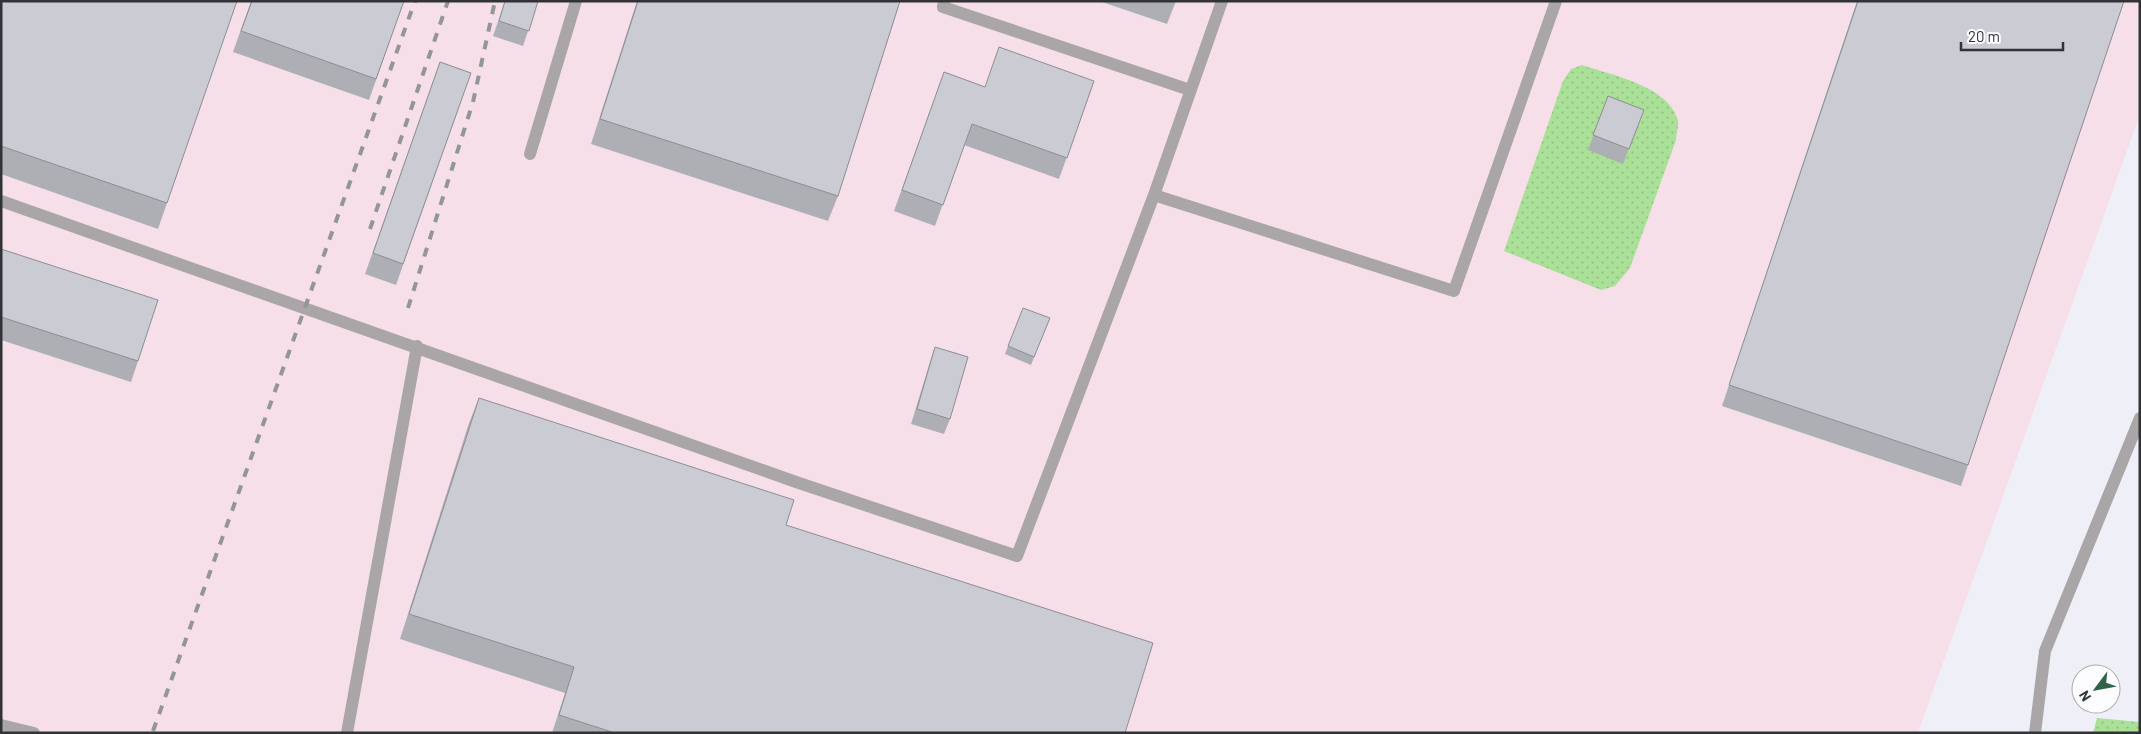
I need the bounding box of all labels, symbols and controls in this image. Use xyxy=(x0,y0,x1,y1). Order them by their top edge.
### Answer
scale bar xyxy=(1961,20,2064,52)
text: 20 m xyxy=(1968,27,2000,45)
north arrow xyxy=(2071,664,2121,714)
text: N xyxy=(2075,688,2094,705)

